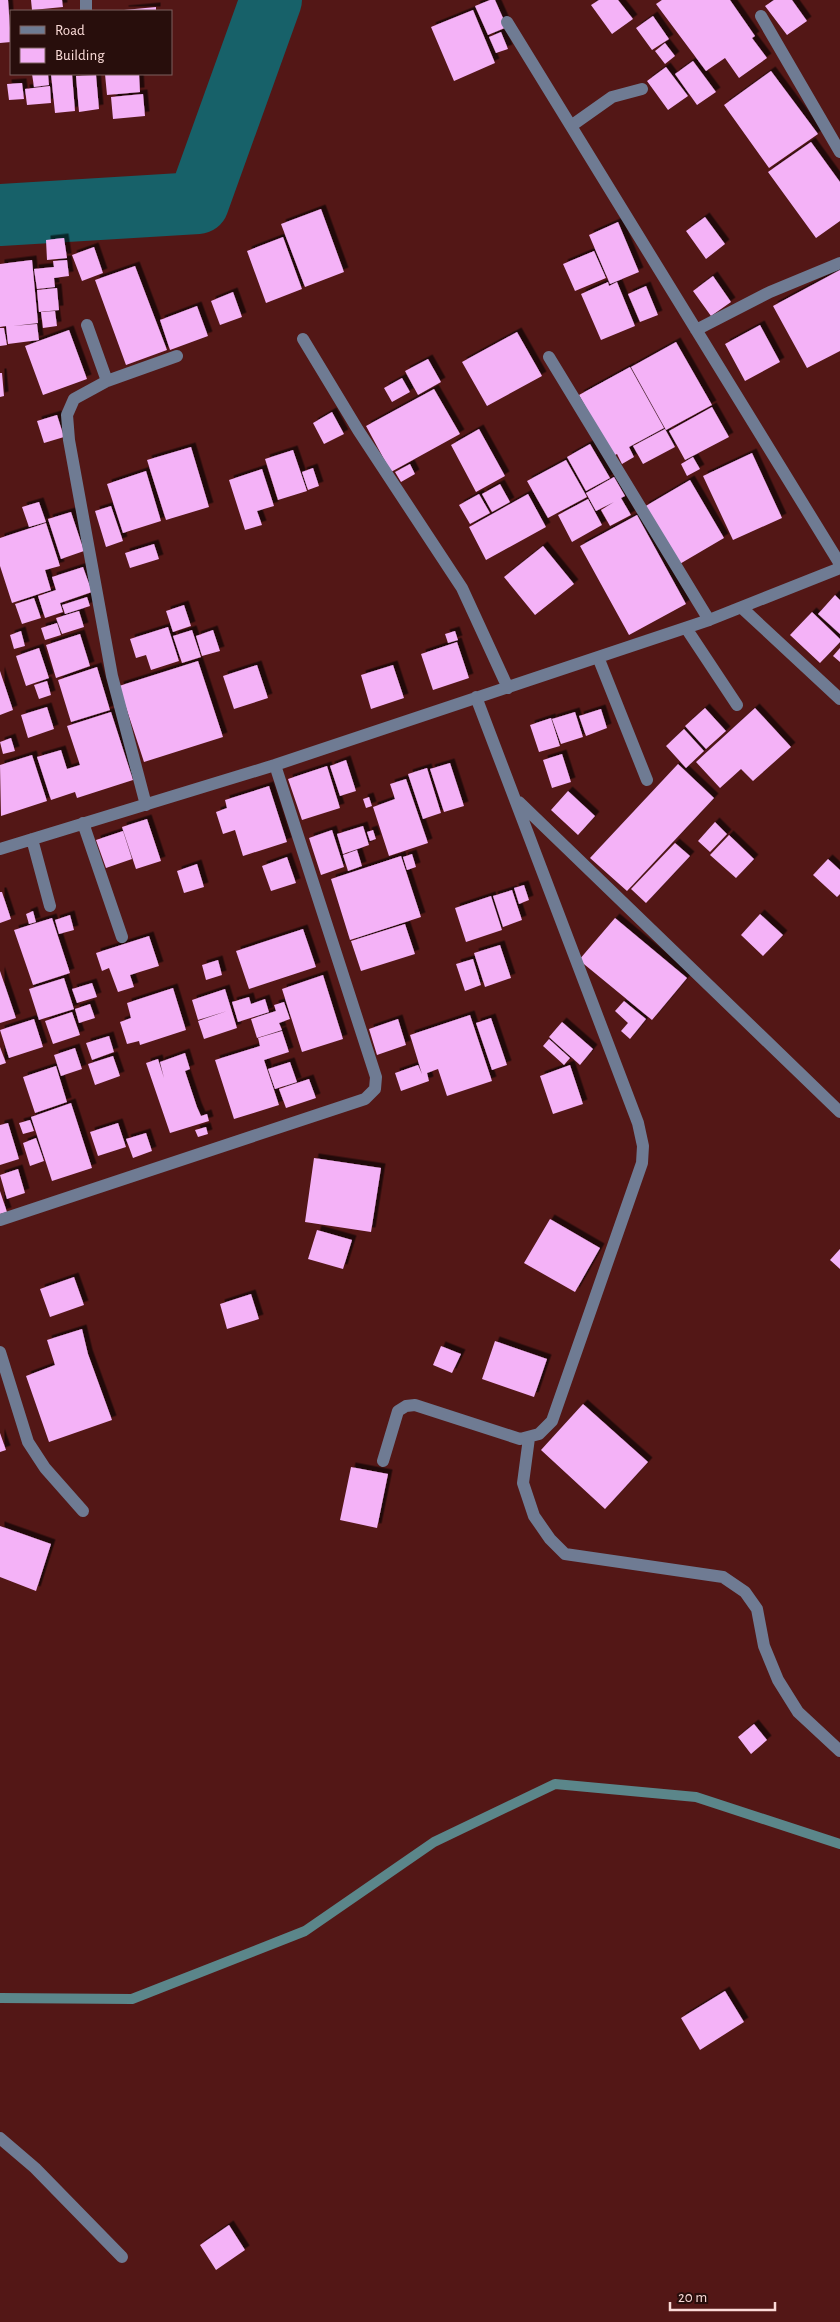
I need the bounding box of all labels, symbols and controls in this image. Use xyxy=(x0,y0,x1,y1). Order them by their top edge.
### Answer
legend xyxy=(10,10,172,75)
text: Road xyxy=(55,23,85,38)
text: Building xyxy=(55,48,105,63)
scale bar xyxy=(670,2280,775,2312)
text: 20 m xyxy=(678,2290,707,2305)

